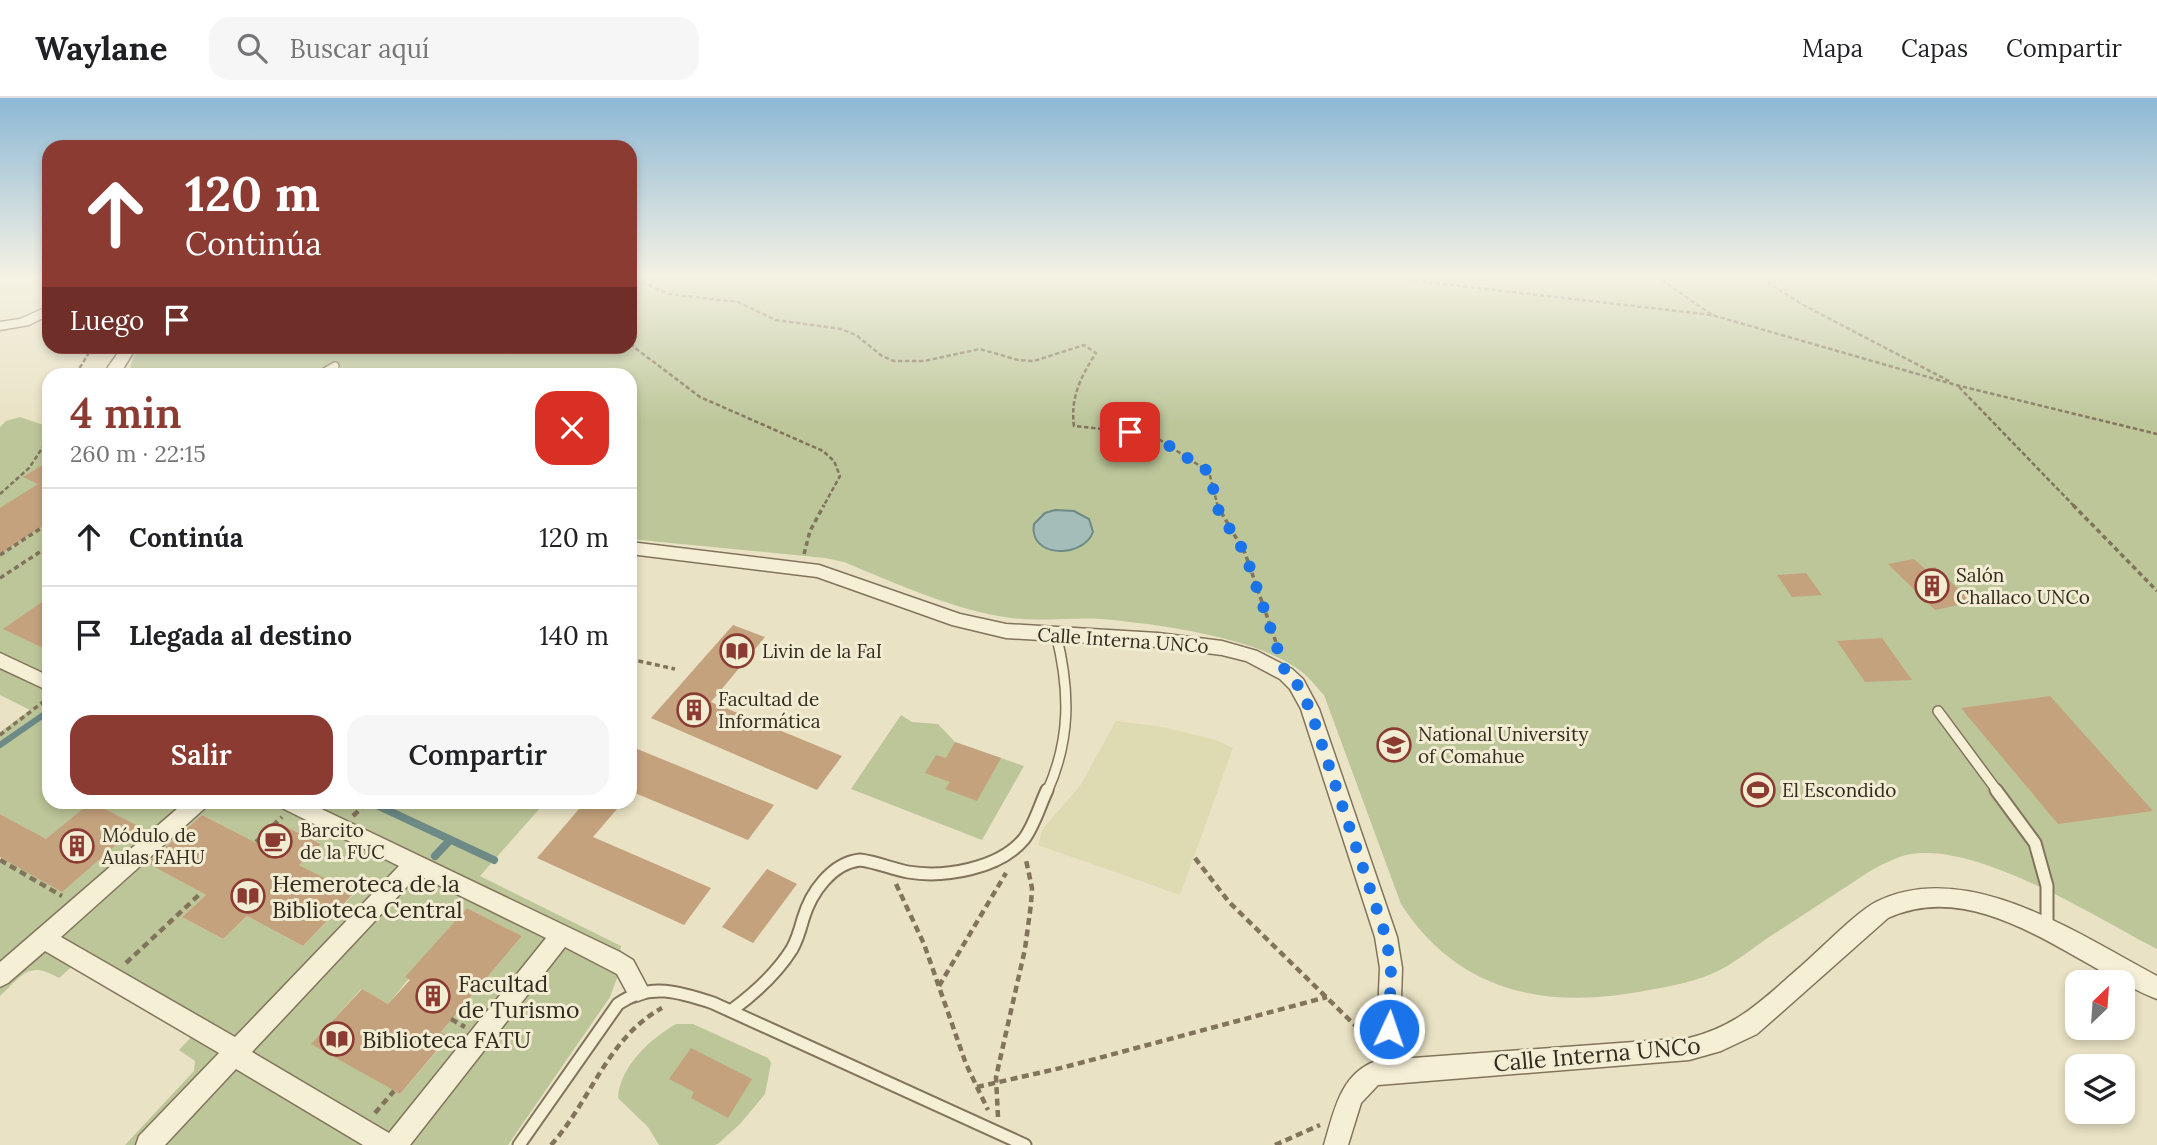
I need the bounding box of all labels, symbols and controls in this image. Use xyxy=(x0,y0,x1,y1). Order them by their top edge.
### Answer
search box xyxy=(209,17,699,80)
text: Waylane xyxy=(35,27,167,69)
icon: search xyxy=(233,29,271,67)
text: Buscar aquí xyxy=(289,32,429,65)
text: Mapa xyxy=(1802,33,1863,64)
text: Capas xyxy=(1901,33,1968,64)
text: Compartir xyxy=(2006,33,2122,64)
text: 120 m xyxy=(185,162,320,224)
icon: ahead xyxy=(70,168,161,259)
text: Continúa xyxy=(185,223,322,264)
icon: arrive xyxy=(158,301,196,339)
text: Luego xyxy=(70,304,144,337)
text: 4 min xyxy=(70,386,182,440)
button: close xyxy=(535,391,609,465)
pin xyxy=(1100,402,1160,462)
icon: arrive xyxy=(1111,413,1149,451)
text: 260 m · 22:15 xyxy=(70,439,206,468)
icon: ahead xyxy=(70,518,108,556)
text: Continúa xyxy=(129,521,243,554)
text: 120 m xyxy=(539,521,609,554)
place label: Salón Challaco UNCo xyxy=(1956,563,2090,609)
building icon: Salón Challaco UNCo xyxy=(1913,567,1951,605)
icon: arrive xyxy=(70,616,108,654)
text: Llegada al destino xyxy=(129,619,352,652)
text: 140 m xyxy=(539,619,609,652)
street label: Calle Interna UNCo xyxy=(1037,622,1209,658)
library icon: Livin de la FaI xyxy=(718,632,756,670)
place label: Livin de la FaI xyxy=(762,639,882,663)
place label: Facultad de Informática xyxy=(718,687,821,733)
building icon: Facultad de Informática xyxy=(675,691,713,729)
button: Salir xyxy=(70,715,333,795)
button: Compartir xyxy=(347,715,609,795)
place label: National University of Comahue xyxy=(1418,722,1588,768)
school or university icon: National University of Comahue xyxy=(1375,726,1413,764)
sports icon: El Escondido xyxy=(1739,771,1777,809)
place label: El Escondido xyxy=(1782,778,1896,802)
place label: Barcito de la FUC xyxy=(300,818,385,864)
cafe icon: Barcito de la FUC xyxy=(256,822,294,860)
place label: Módulo de Aulas FAHU xyxy=(101,823,205,869)
building icon: Módulo de Aulas FAHU xyxy=(58,827,96,865)
place label: Hemeroteca de la Biblioteca Central xyxy=(272,869,463,924)
library icon: Hemeroteca de la Biblioteca Central xyxy=(229,877,267,915)
place label: Facultad de Turismo xyxy=(458,969,579,1024)
north arrow xyxy=(2065,970,2135,1040)
map controls xyxy=(2065,970,2135,1124)
building icon: Facultad de Turismo xyxy=(414,977,452,1015)
position arrow xyxy=(1352,992,1426,1066)
library icon: Biblioteca FATU xyxy=(318,1020,356,1058)
place label: Biblioteca FATU xyxy=(362,1025,531,1054)
street label: Calle Interna UNCo xyxy=(1492,1031,1702,1077)
button: layers xyxy=(2065,1054,2135,1124)

